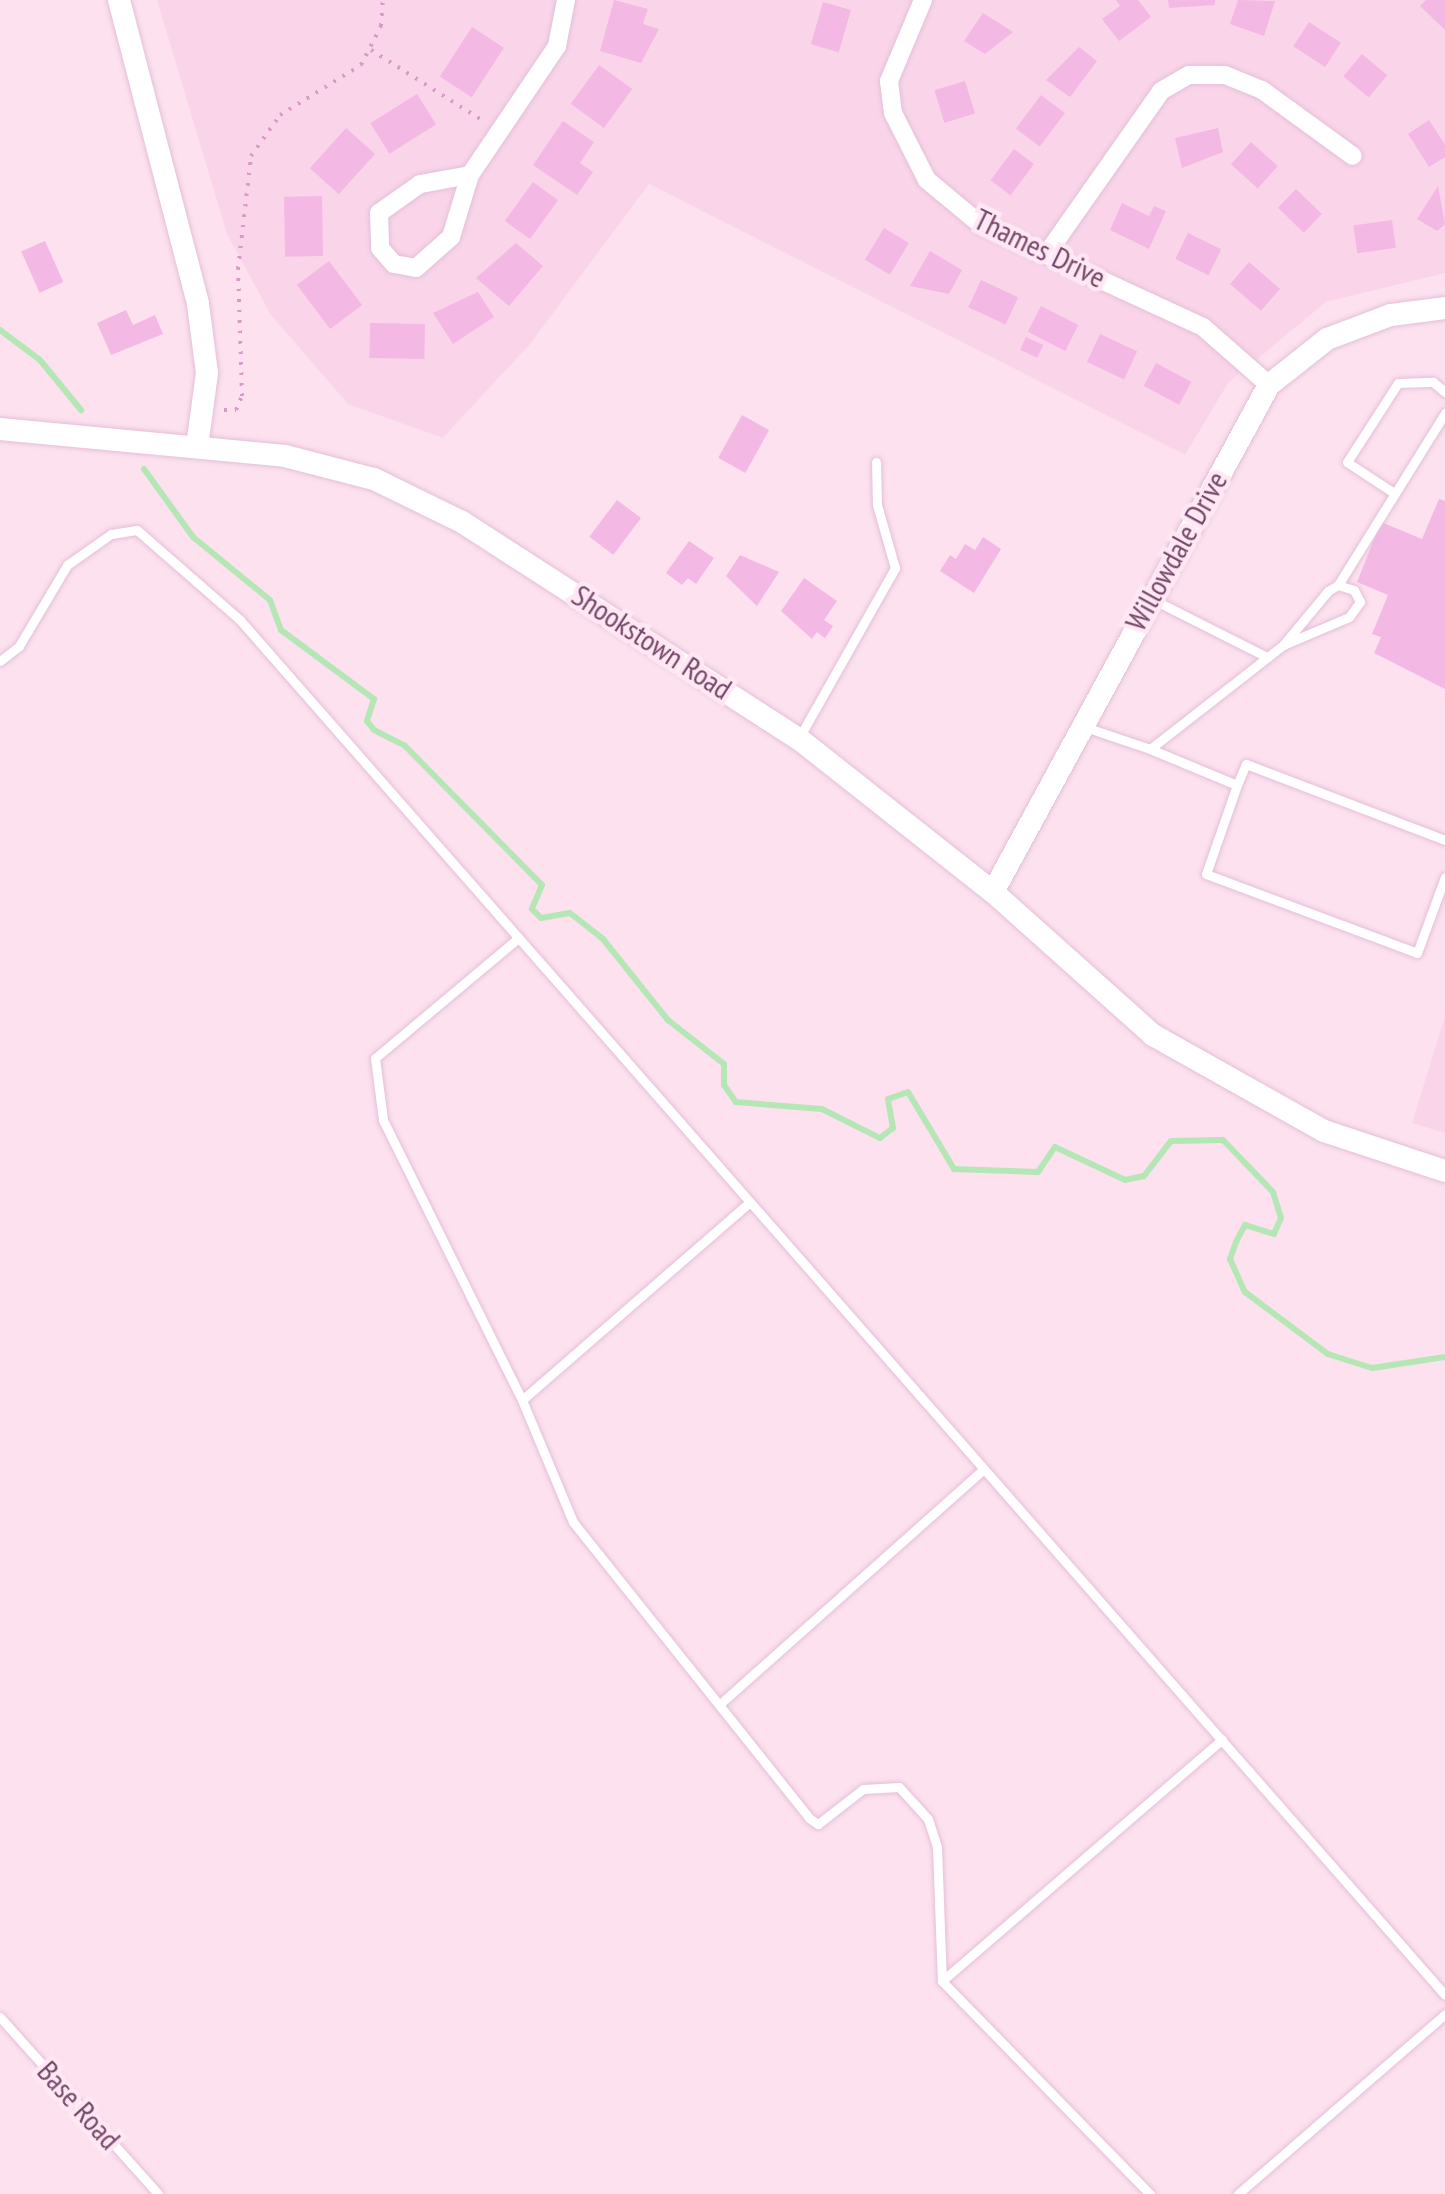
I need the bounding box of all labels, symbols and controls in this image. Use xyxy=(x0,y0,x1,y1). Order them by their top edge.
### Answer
street label: Thames Drive xyxy=(969,201,1111,295)
street label: Willowdale Drive xyxy=(1118,465,1234,637)
street label: Shookstown Road xyxy=(566,577,738,707)
street label: Base Road xyxy=(30,2053,128,2157)

